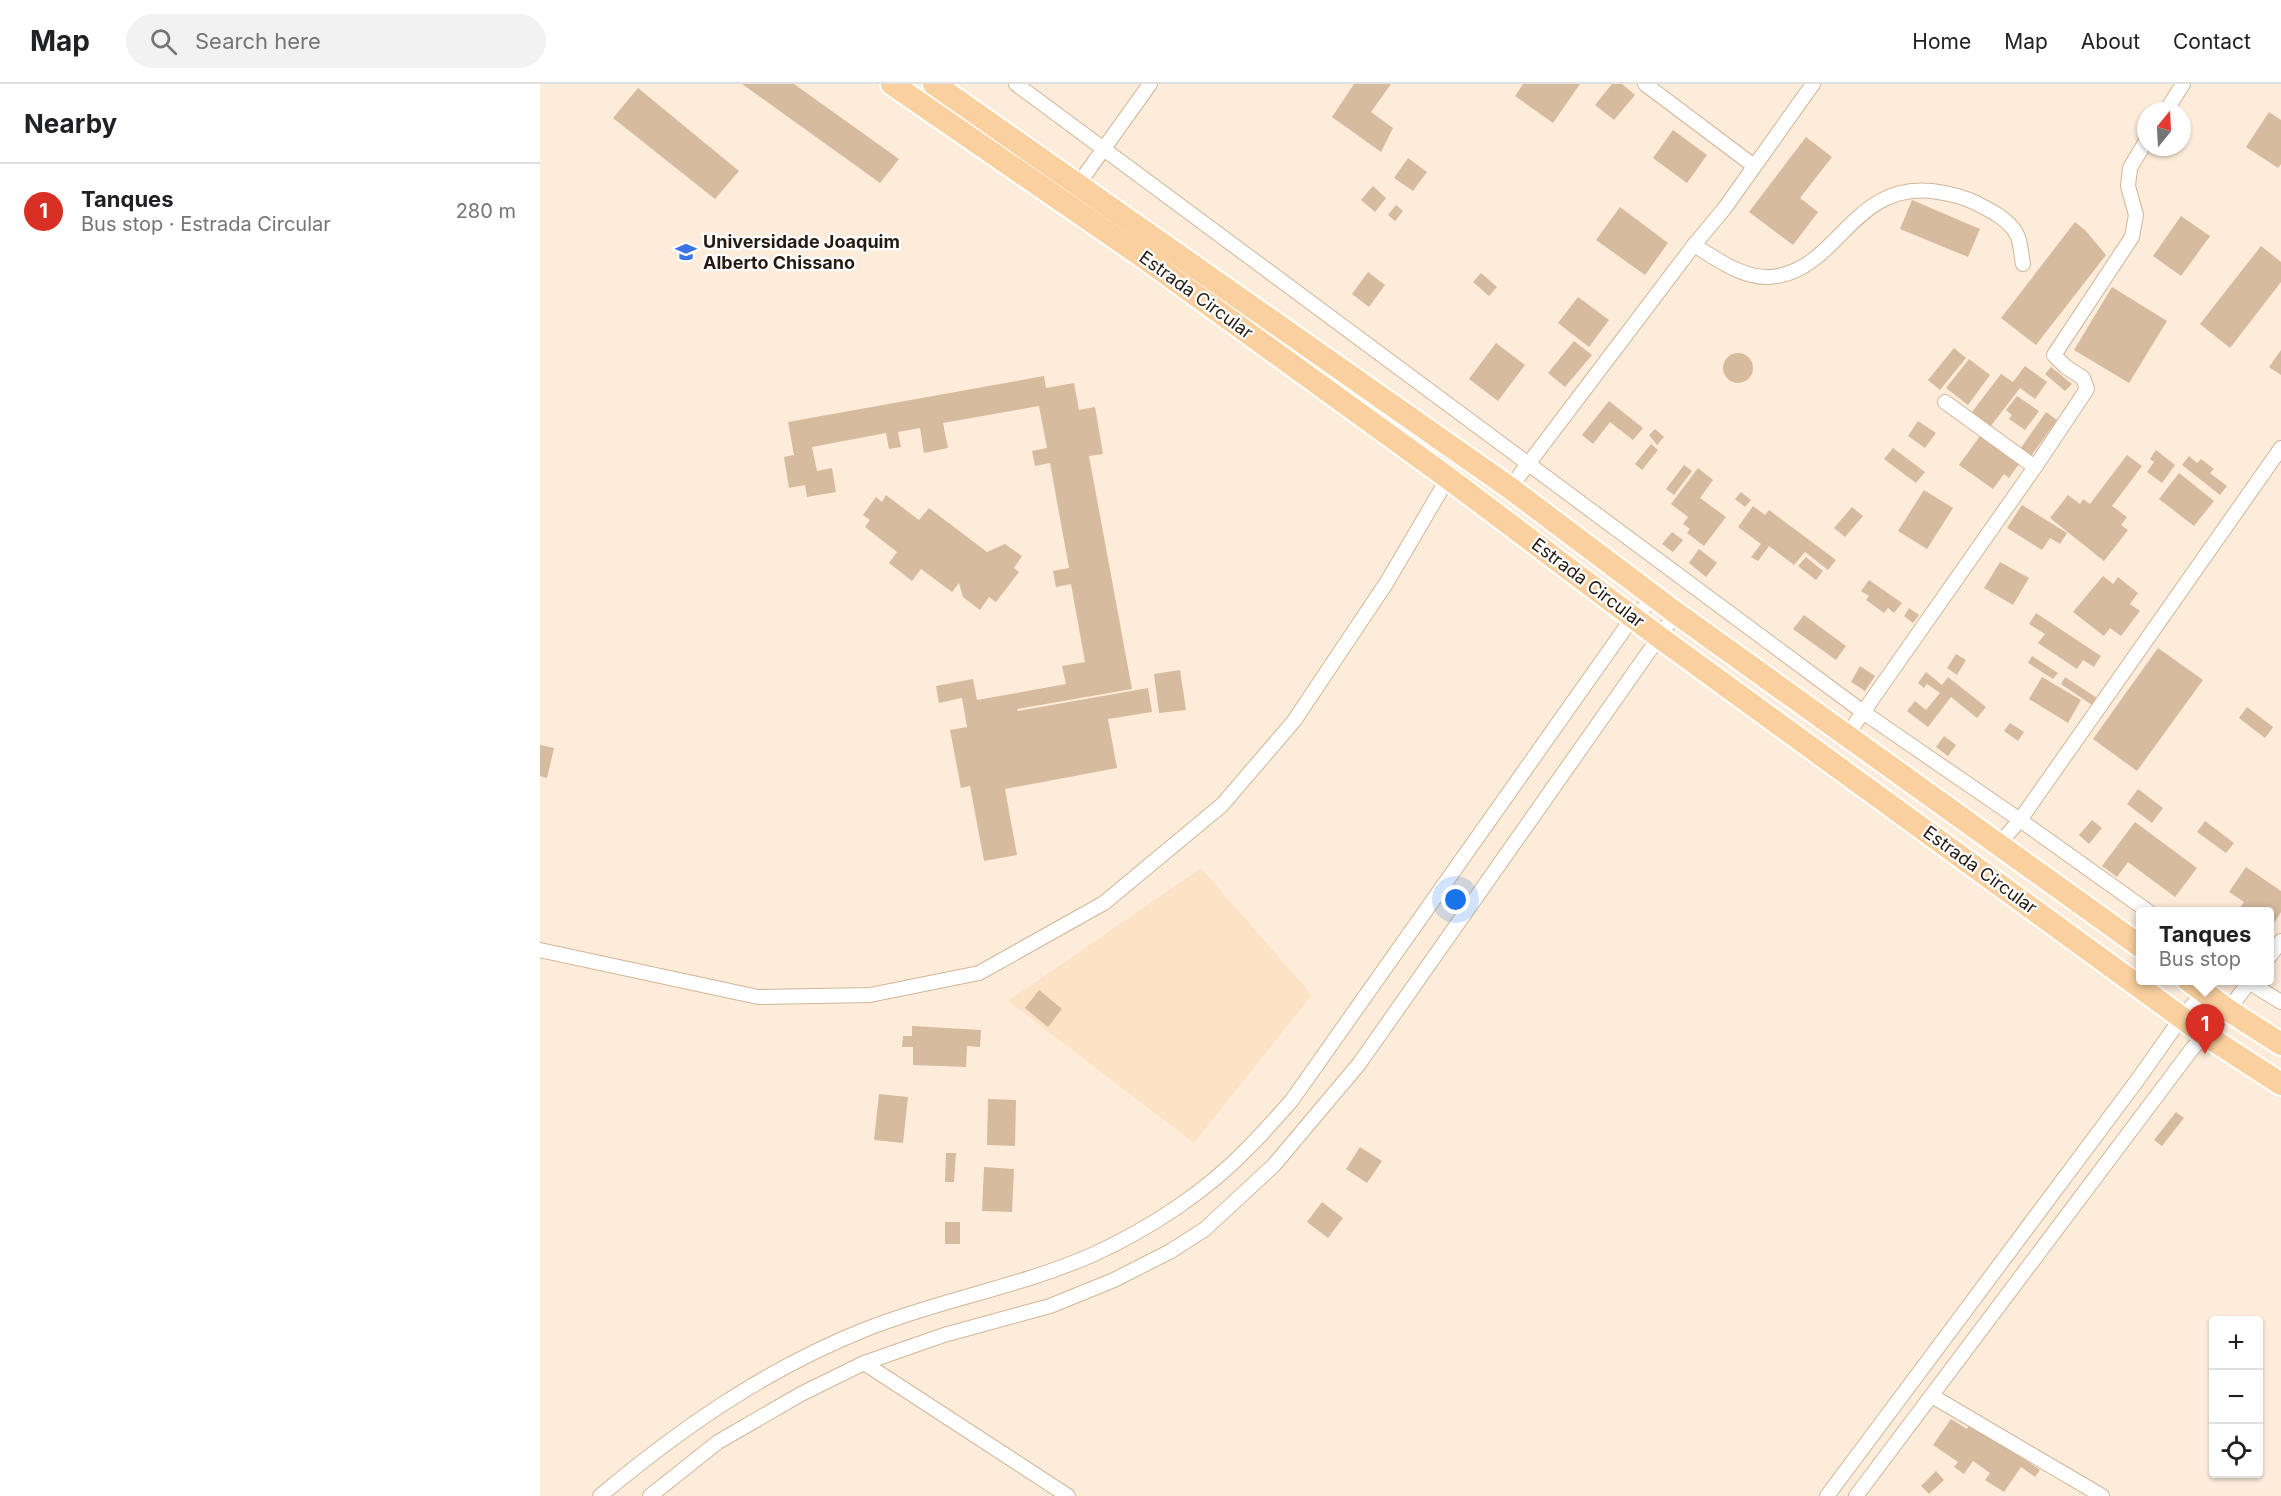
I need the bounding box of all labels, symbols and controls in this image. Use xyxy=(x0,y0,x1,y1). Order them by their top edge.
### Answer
search box xyxy=(126,14,546,68)
text: Map xyxy=(30,24,90,58)
icon: search xyxy=(147,25,180,58)
text: Search here xyxy=(195,28,321,54)
text: Home xyxy=(1912,29,1971,54)
text: Map xyxy=(2004,29,2048,54)
text: About xyxy=(2081,29,2140,54)
text: Contact xyxy=(2173,29,2251,54)
north arrow xyxy=(2137,102,2191,156)
text: Nearby xyxy=(24,108,117,139)
text: Tanques xyxy=(81,186,174,212)
text: 1 xyxy=(39,199,48,223)
text: 280 m xyxy=(456,199,516,223)
text: Bus stop · Estrada Circular xyxy=(81,212,331,236)
place label: Universidade Joaquim Alberto Chissano xyxy=(703,231,900,273)
school or university icon: Universidade Joaquim Alberto Chissano xyxy=(674,240,698,264)
street label: Estrada Circular xyxy=(1135,246,1257,343)
street label: Estrada Circular xyxy=(1528,533,1649,632)
street label: Estrada Circular xyxy=(1919,821,2041,918)
your location xyxy=(1441,885,1470,914)
popup xyxy=(2136,907,2274,985)
text: Tanques xyxy=(2159,921,2251,947)
text: Bus stop xyxy=(2159,947,2241,971)
pin: 1 xyxy=(2186,1004,2224,1054)
map controls xyxy=(2209,1316,2263,1478)
button: + xyxy=(2209,1316,2263,1370)
button: − xyxy=(2209,1370,2263,1424)
button: locate xyxy=(2209,1424,2263,1478)

